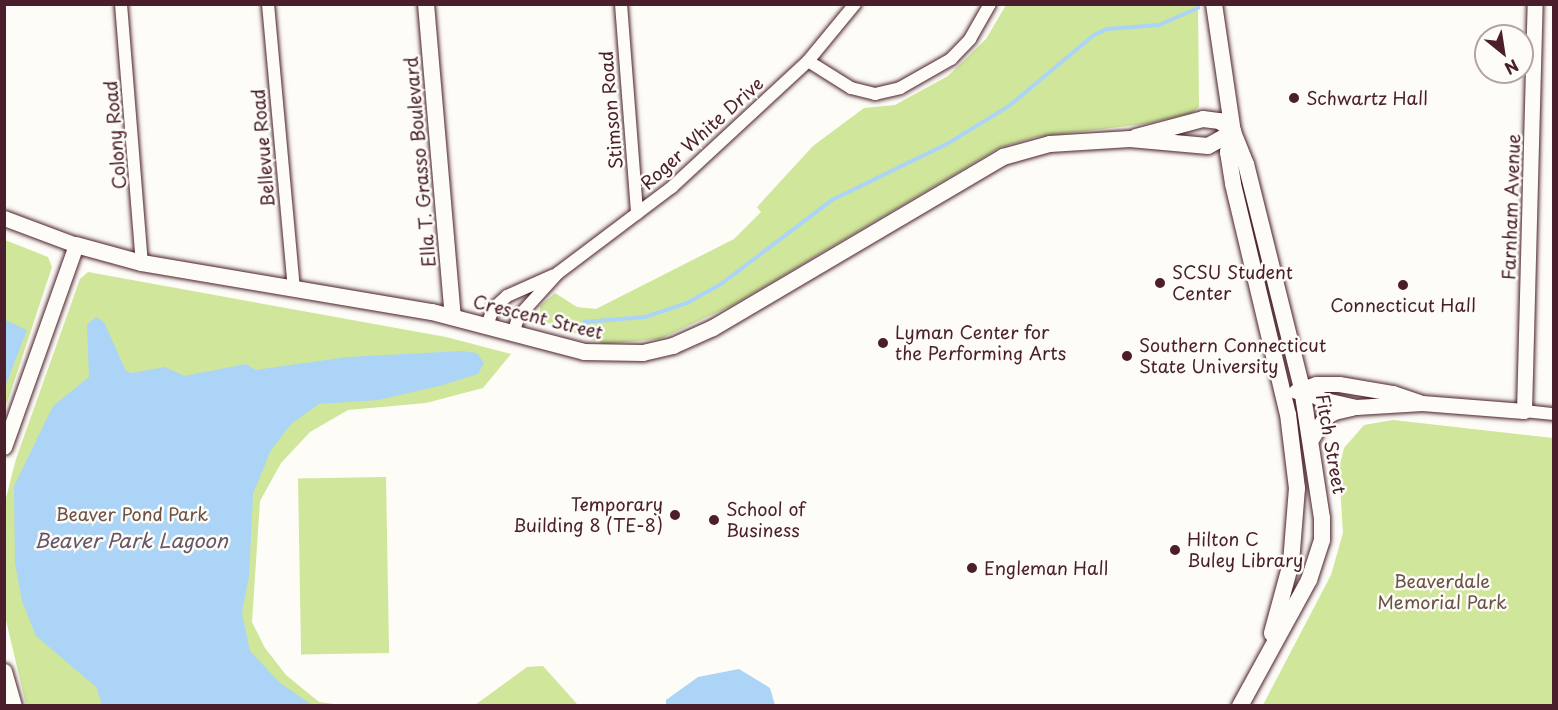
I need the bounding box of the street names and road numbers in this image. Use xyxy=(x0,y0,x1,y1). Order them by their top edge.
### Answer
street label: Stimson Road xyxy=(595,50,627,170)
street label: Ella T. Grasso Boulevard xyxy=(400,56,440,268)
street label: Roger White Drive xyxy=(636,72,768,194)
street label: Colony Road xyxy=(100,80,130,190)
street label: Bellevue Road xyxy=(247,87,279,209)
street label: Farnham Avenue xyxy=(1498,134,1524,280)
street label: Crescent Street xyxy=(470,290,606,344)
street label: Fitch Street xyxy=(1312,392,1350,496)

